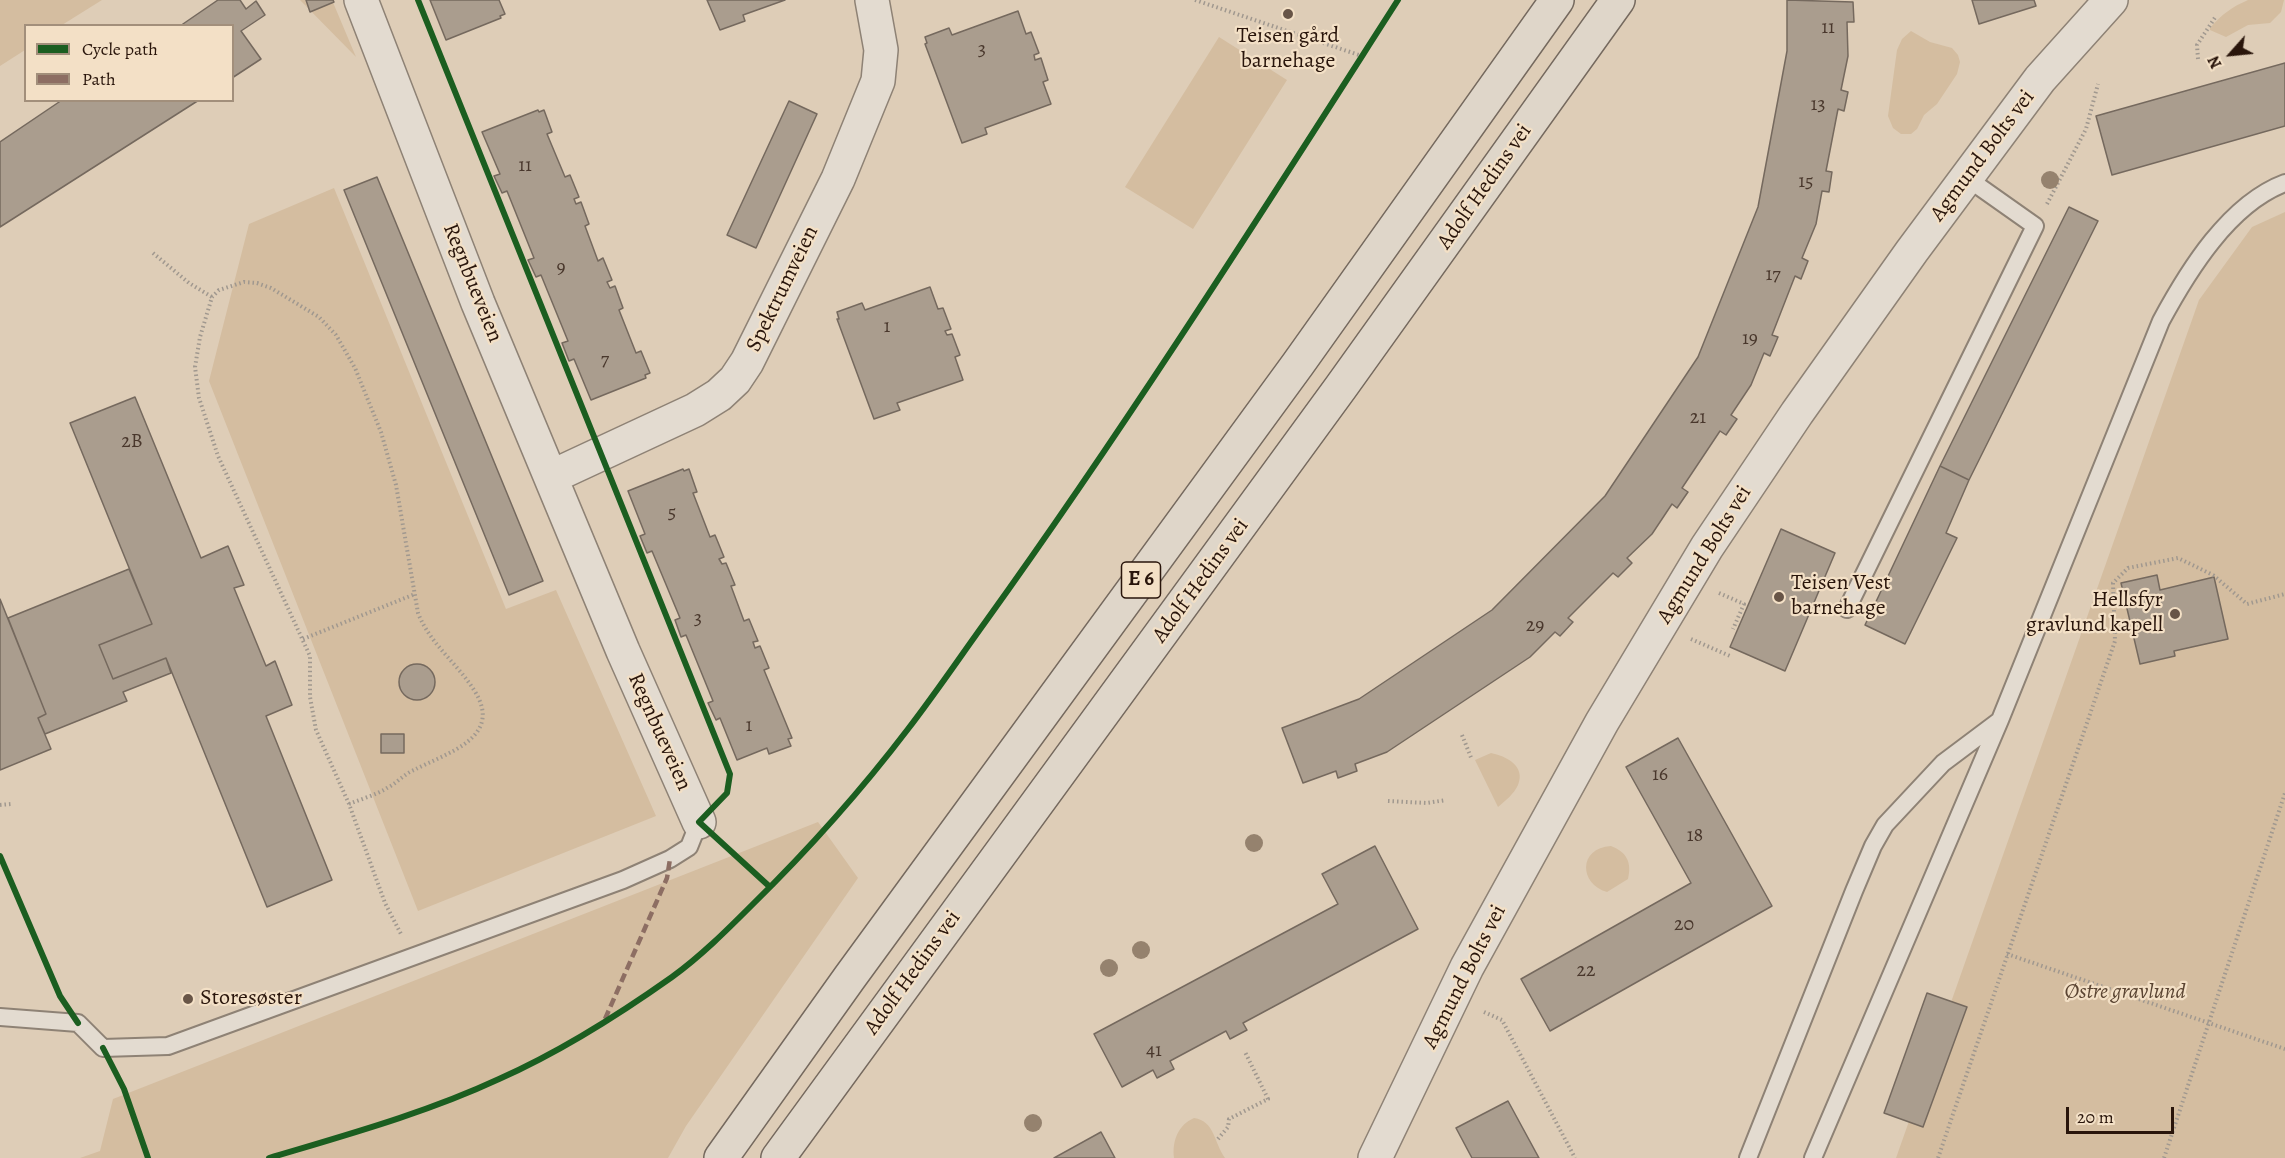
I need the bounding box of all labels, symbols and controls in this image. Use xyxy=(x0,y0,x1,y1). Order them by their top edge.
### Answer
marker: Teisen gård barnehage xyxy=(1281,7,1295,21)
house number: 11 xyxy=(1821,16,1835,40)
legend xyxy=(24,24,234,102)
place label: Teisen gård barnehage xyxy=(1237,24,1339,76)
north arrow xyxy=(2201,24,2261,84)
text: Cycle path xyxy=(82,37,158,61)
house number: 3 xyxy=(978,38,986,62)
text: N xyxy=(2203,52,2227,72)
text: Path xyxy=(82,67,116,91)
street label: Agmund Bolts vei xyxy=(1925,85,2041,227)
house number: 13 xyxy=(1810,93,1826,117)
street label: Adolf Hedins vei xyxy=(1432,119,1538,255)
house number: 11 xyxy=(518,154,532,178)
house number: 15 xyxy=(1798,170,1814,194)
street label: Regnbueveien xyxy=(436,220,508,346)
street label: Spektrumveien xyxy=(741,222,825,356)
house number: 9 xyxy=(556,256,566,280)
house number: 17 xyxy=(1765,263,1781,287)
house number: 1 xyxy=(884,315,890,339)
house number: 19 xyxy=(1742,327,1758,351)
house number: 7 xyxy=(601,348,609,372)
house number: 21 xyxy=(1690,406,1706,430)
house number: 2B xyxy=(121,430,143,454)
street label: Agmund Bolts vei xyxy=(1652,481,1758,629)
house number: 5 xyxy=(668,501,676,525)
street label: Adolf Hedins vei xyxy=(1147,514,1255,648)
road number: E 6 xyxy=(1122,562,1160,598)
place label: Teisen Vest barnehage xyxy=(1791,571,1891,622)
place label: Hellsfyr gravlund kapell xyxy=(2026,588,2163,640)
marker: Teisen Vest barnehage xyxy=(1772,590,1786,604)
house number: 3 xyxy=(694,607,702,631)
marker: Hellsfyr gravlund kapell xyxy=(2168,607,2182,621)
house number: 29 xyxy=(1526,614,1544,638)
street label: Regnbueveien xyxy=(621,669,697,795)
house number: 1 xyxy=(746,714,752,738)
house number: 16 xyxy=(1652,763,1668,787)
house number: 18 xyxy=(1687,824,1703,848)
street label: Agmund Bolts vei xyxy=(1417,901,1513,1053)
street label: Adolf Hedins vei xyxy=(859,906,967,1040)
house number: 20 xyxy=(1674,913,1694,937)
house number: 22 xyxy=(1577,959,1595,983)
park label: Østre gravlund xyxy=(2064,980,2186,1006)
place label: Storesøster xyxy=(200,986,302,1012)
marker: Storesøster xyxy=(181,992,195,1006)
house number: 41 xyxy=(1146,1039,1162,1063)
scale bar xyxy=(2069,1095,2177,1133)
text: 20 m xyxy=(2077,1105,2114,1129)

